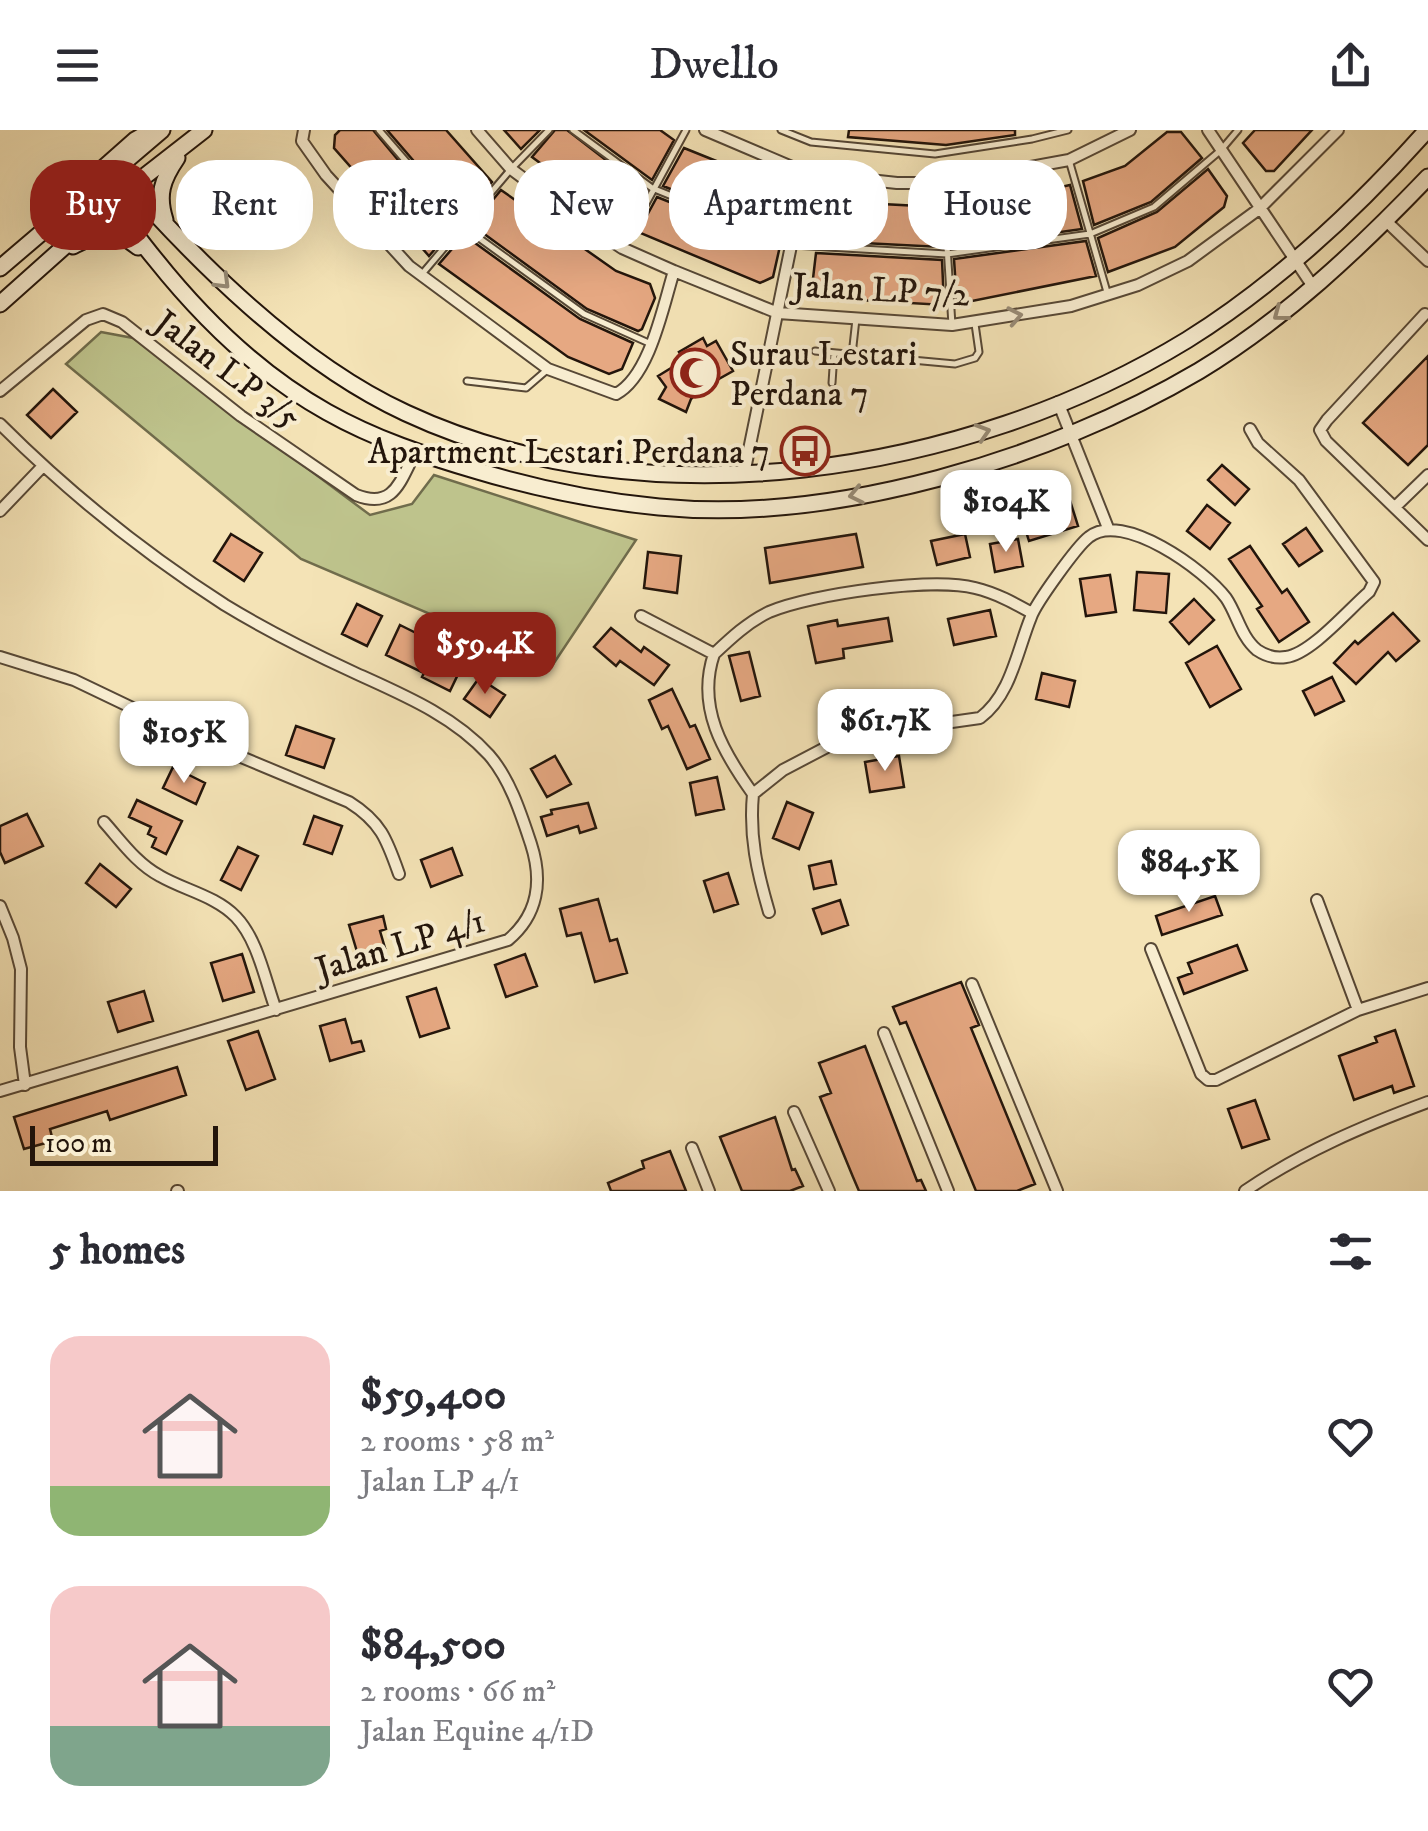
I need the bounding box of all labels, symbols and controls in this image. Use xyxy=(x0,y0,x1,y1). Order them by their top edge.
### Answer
text: Dwello xyxy=(649,37,779,93)
icon: menu xyxy=(50,38,105,93)
icon: share xyxy=(1323,38,1378,93)
chip: Buy xyxy=(30,160,156,250)
chip: Rent xyxy=(176,160,313,250)
chip: Filters xyxy=(333,160,494,250)
chip: New xyxy=(514,160,649,250)
chip: Apartment xyxy=(669,160,888,250)
chip: House xyxy=(908,160,1067,250)
street label: Jalan LP 7/2 xyxy=(788,264,971,318)
one-way arrow xyxy=(212,271,230,289)
street label: Jalan LP 3/5 xyxy=(142,299,309,440)
one-way arrow xyxy=(1273,303,1291,320)
one-way arrow xyxy=(1007,306,1023,327)
place label: Surau Lestari Perdana 7 xyxy=(730,333,917,417)
mosque icon: Surau Lestari Perdana 7 xyxy=(669,347,721,399)
one-way arrow xyxy=(974,423,991,444)
bus stop icon: Apartment Lestari Perdana 7 xyxy=(779,425,831,477)
place label: Apartment Lestari Perdana 7 xyxy=(368,431,770,475)
pin: $104K xyxy=(936,470,1076,555)
text: $104K xyxy=(962,482,1050,522)
one-way arrow xyxy=(848,484,864,505)
pin: $59.4K xyxy=(404,612,566,697)
text: $59.4K xyxy=(436,624,534,664)
pin: $61.7K xyxy=(804,689,966,774)
pin: $105K xyxy=(114,701,254,786)
text: $61.7K xyxy=(840,701,930,741)
text: $105K xyxy=(142,713,226,753)
pin: $84.5K xyxy=(1108,830,1270,915)
text: $84.5K xyxy=(1140,842,1238,882)
street label: Jalan LP 4/1 xyxy=(308,899,491,993)
scale bar xyxy=(30,1121,218,1166)
text: 100 m xyxy=(45,1126,112,1161)
icon: filters xyxy=(1323,1224,1378,1279)
text: 5 homes xyxy=(50,1225,185,1277)
text: $59,400 xyxy=(360,1370,506,1422)
icon: home xyxy=(130,1376,250,1496)
icon: heart xyxy=(1323,1409,1378,1464)
text: 2 rooms · 58 m² xyxy=(360,1422,554,1462)
text: Jalan LP 4/1 xyxy=(360,1462,520,1502)
text: $84,500 xyxy=(360,1620,506,1672)
icon: home xyxy=(130,1626,250,1746)
icon: heart xyxy=(1323,1659,1378,1714)
text: 2 rooms · 66 m² xyxy=(360,1672,555,1712)
text: Jalan Equine 4/1D xyxy=(360,1712,594,1752)

